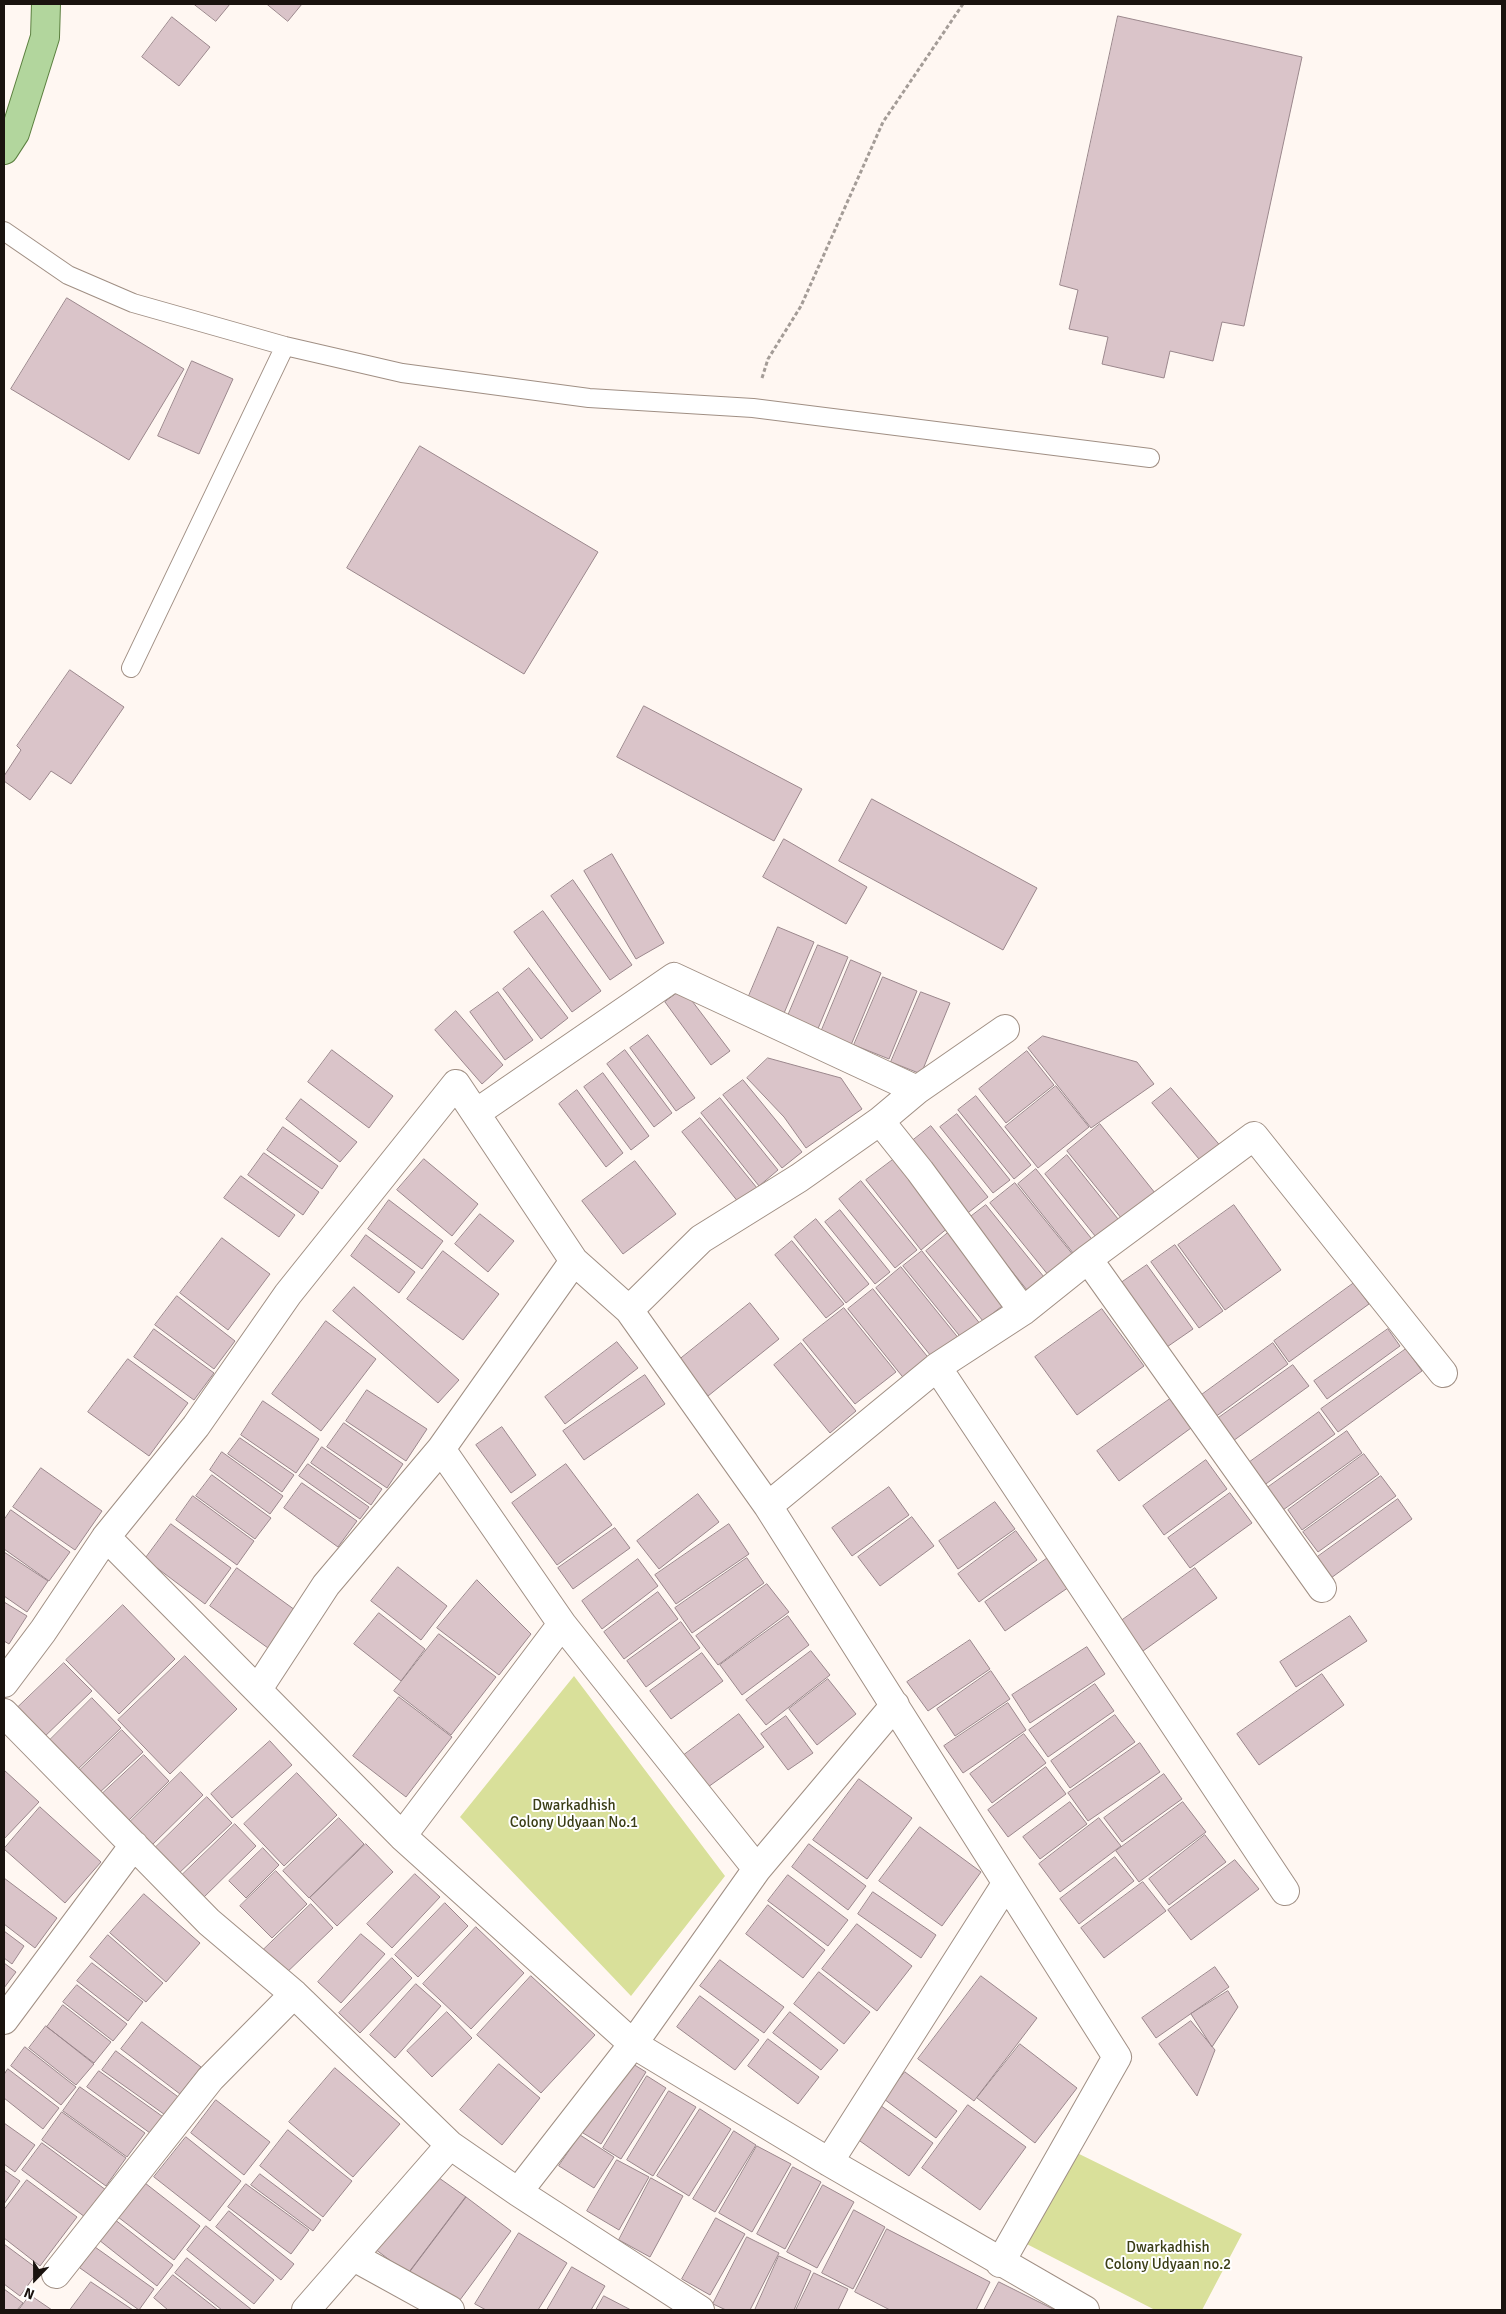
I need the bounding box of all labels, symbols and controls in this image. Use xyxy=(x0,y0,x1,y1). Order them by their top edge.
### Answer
park label: Dwarkadhish Colony Udyaan No.1 xyxy=(510,1797,638,1832)
park label: Dwarkadhish Colony Udyaan no.2 xyxy=(1105,2239,1231,2274)
north arrow xyxy=(10,2254,60,2304)
text: N xyxy=(21,2284,37,2303)

